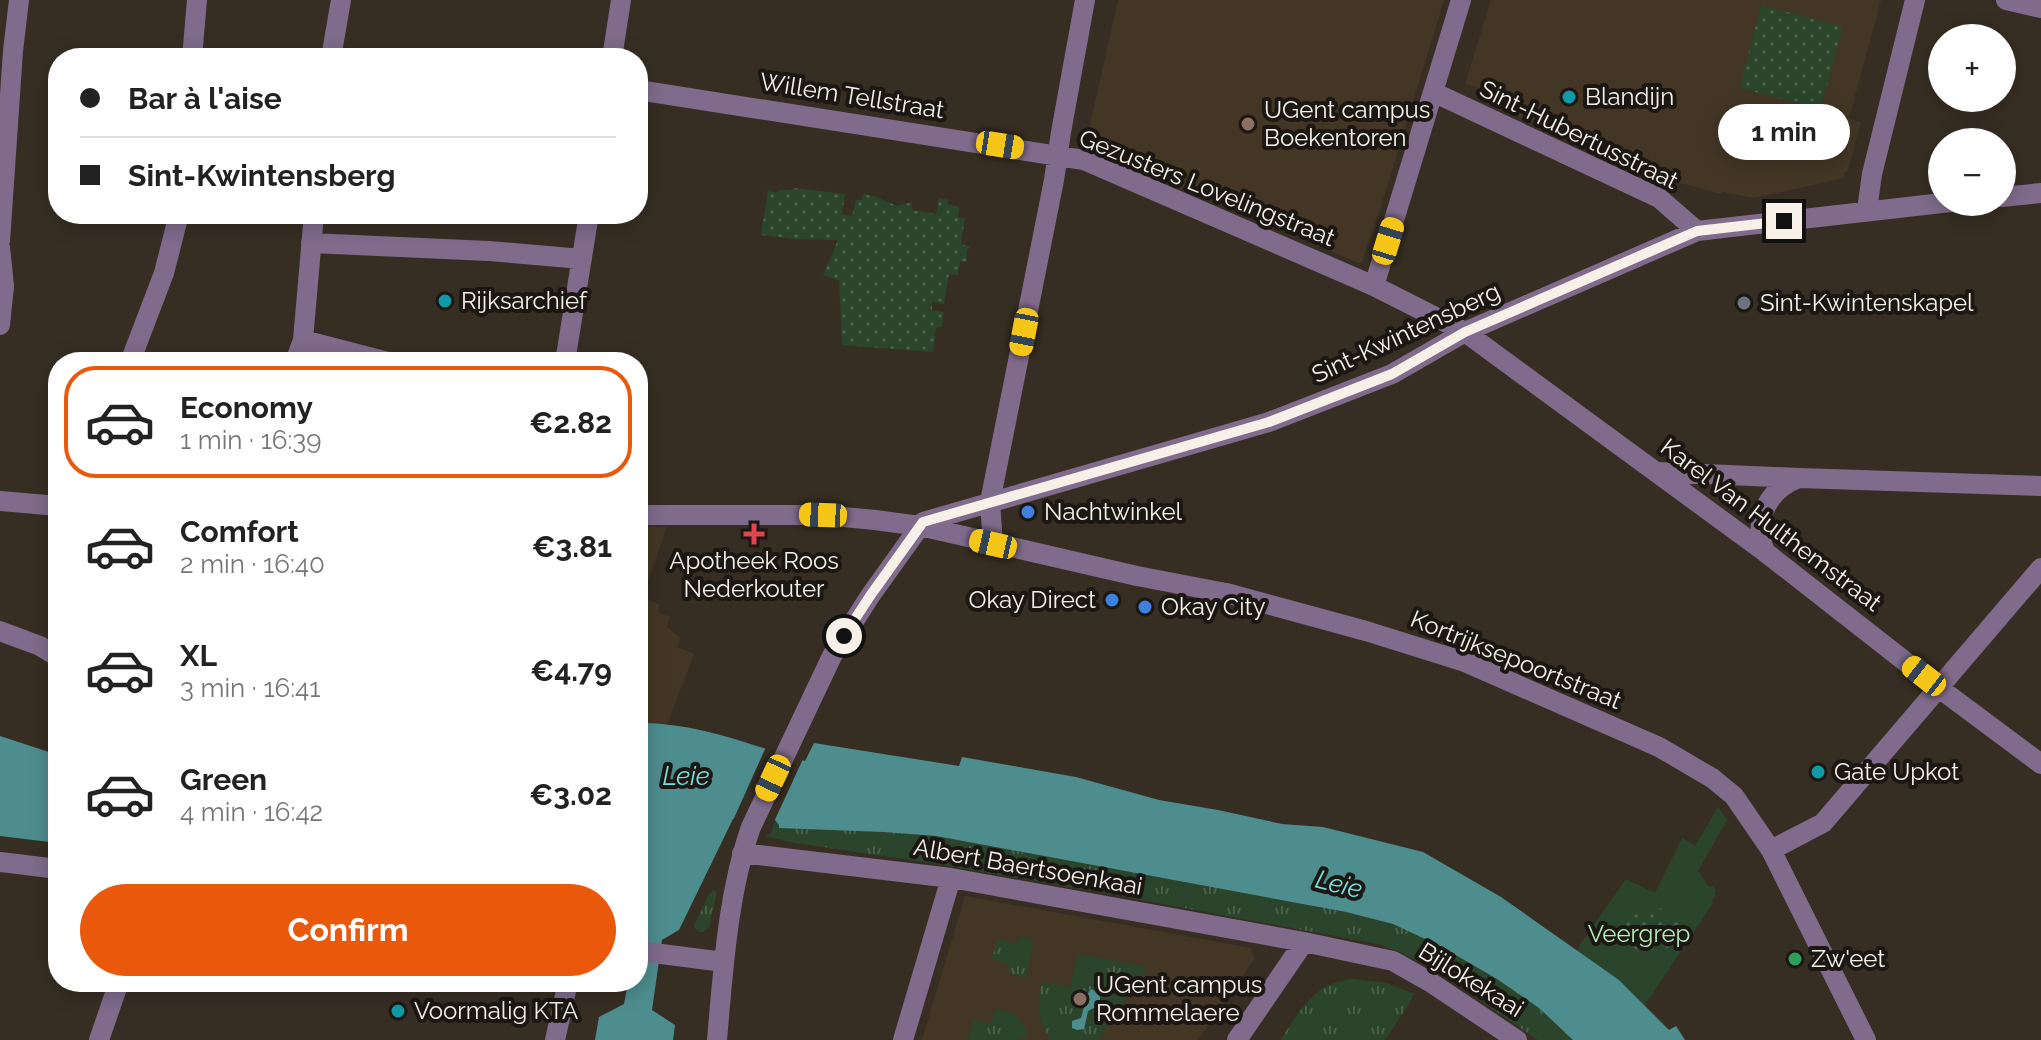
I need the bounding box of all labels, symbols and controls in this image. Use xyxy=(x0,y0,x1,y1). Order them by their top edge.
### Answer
map controls xyxy=(1928,24,2016,216)
button: + xyxy=(1928,24,2016,112)
street label: Willem Tellstraat xyxy=(758,67,946,124)
street label: Sint-Hubertusstraat xyxy=(1475,74,1683,195)
text: Bar à l'aise xyxy=(128,81,282,116)
place label: Blandijn xyxy=(1585,82,1674,111)
marker: Blandijn xyxy=(1560,88,1578,106)
place label: UGent campus Boekentoren xyxy=(1264,95,1430,152)
callout: 1 min xyxy=(1718,105,1850,161)
marker: UGent campus Boekentoren xyxy=(1239,115,1257,133)
text: 1 min xyxy=(1751,117,1817,147)
street label: Gezusters Lovelingstraat xyxy=(1075,123,1339,252)
button: − xyxy=(1928,128,2016,216)
car xyxy=(974,129,1026,161)
text: Sint-Kwintensberg xyxy=(128,158,396,193)
route end xyxy=(1766,203,1802,239)
car xyxy=(1370,215,1406,267)
street label: Sint-Kwintensberg xyxy=(1307,276,1504,389)
place label: Rijksarchief xyxy=(461,286,588,315)
place label: Sint-Kwintenskapel xyxy=(1760,288,1974,317)
marker: Rijksarchief xyxy=(436,292,454,310)
marker: Sint-Kwintenskapel xyxy=(1735,294,1753,312)
car xyxy=(1008,306,1040,358)
icon: car xyxy=(84,386,156,458)
text: Economy xyxy=(180,390,313,425)
text: €2.82 xyxy=(529,405,612,440)
text: 1 min · 16:39 xyxy=(180,425,321,455)
street label: Karel Van Hulthemstraat xyxy=(1655,432,1887,617)
place label: Nachtwinkel xyxy=(1044,497,1182,526)
car xyxy=(799,502,847,528)
marker: Nachtwinkel xyxy=(1019,503,1037,521)
icon: car xyxy=(84,510,156,582)
text: Comfort xyxy=(180,514,299,549)
marker: Apotheek Roos Nederkouter xyxy=(745,525,763,543)
car xyxy=(967,527,1019,561)
text: €3.81 xyxy=(532,529,612,564)
place label: Apotheek Roos Nederkouter xyxy=(669,546,839,603)
text: 2 min · 16:40 xyxy=(180,549,325,579)
place label: Okay Direct xyxy=(968,585,1096,614)
marker: Okay Direct xyxy=(1103,591,1121,609)
place label: Okay City xyxy=(1161,592,1266,621)
marker: Okay City xyxy=(1136,598,1154,616)
street label: Kortrijksepoortstraat xyxy=(1407,604,1626,715)
route start xyxy=(826,618,862,654)
icon: car xyxy=(84,634,156,706)
text: XL xyxy=(180,638,217,673)
car xyxy=(1898,652,1950,700)
text: €4.79 xyxy=(530,653,612,688)
text: 3 min · 16:41 xyxy=(180,673,320,703)
car xyxy=(752,751,794,805)
place label: Gate Upkot xyxy=(1834,757,1959,786)
icon: car xyxy=(84,758,156,830)
water label: Leie xyxy=(662,761,710,791)
text: Green xyxy=(180,762,267,797)
marker: Gate Upkot xyxy=(1809,763,1827,781)
text: €3.02 xyxy=(529,777,612,812)
text: 4 min · 16:42 xyxy=(180,797,323,827)
street label: Albert Baertsoenkaai xyxy=(911,832,1145,901)
water label: Leie xyxy=(1312,864,1366,904)
button: Confirm xyxy=(80,884,616,976)
park label: Veergrep xyxy=(1588,919,1690,948)
street label: Bijlokekaai xyxy=(1414,936,1529,1023)
place label: Zw'eet xyxy=(1811,944,1885,973)
marker: Zw'eet xyxy=(1786,950,1804,968)
place label: UGent campus Rommelaere xyxy=(1096,970,1262,1027)
marker: UGent campus Rommelaere xyxy=(1071,990,1089,1008)
place label: Voormalig KTA xyxy=(414,996,578,1025)
marker: Voormalig KTA xyxy=(389,1002,407,1020)

